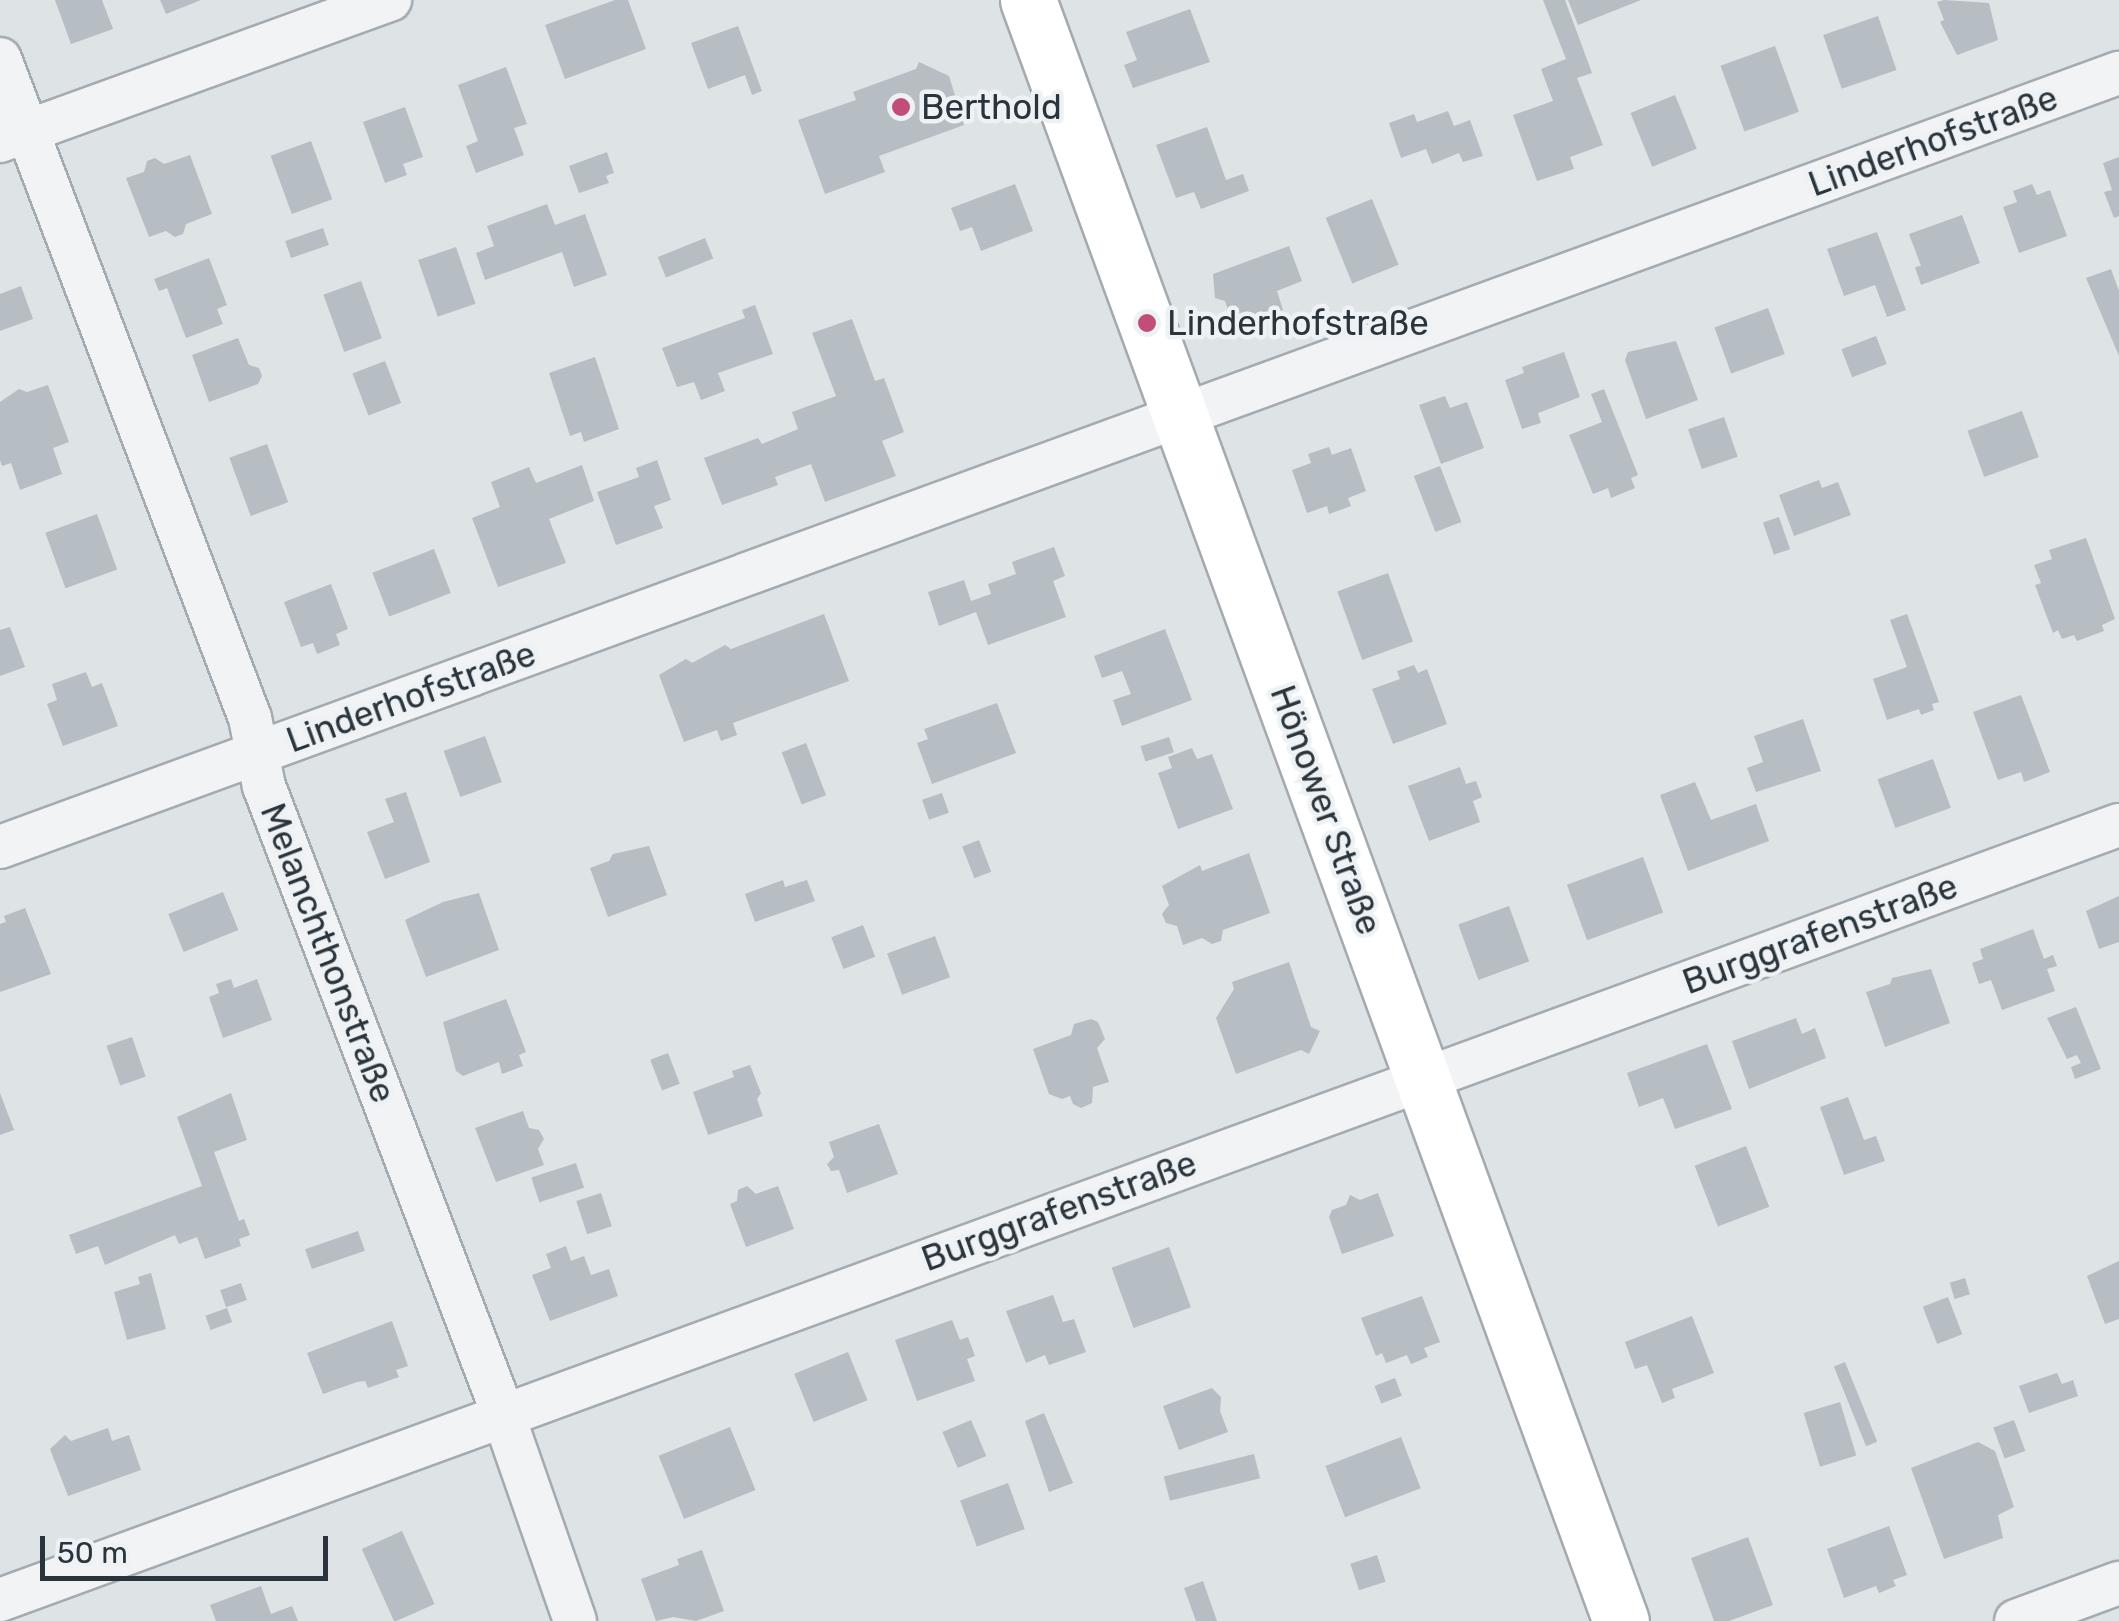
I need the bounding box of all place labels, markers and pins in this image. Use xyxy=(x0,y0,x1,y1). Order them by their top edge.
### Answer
place label: Berthold xyxy=(921,86,1062,128)
marker: Berthold xyxy=(890,96,912,118)
place label: Linderhofstraße xyxy=(1167,302,1429,344)
marker: Linderhofstraße xyxy=(1136,312,1158,334)

